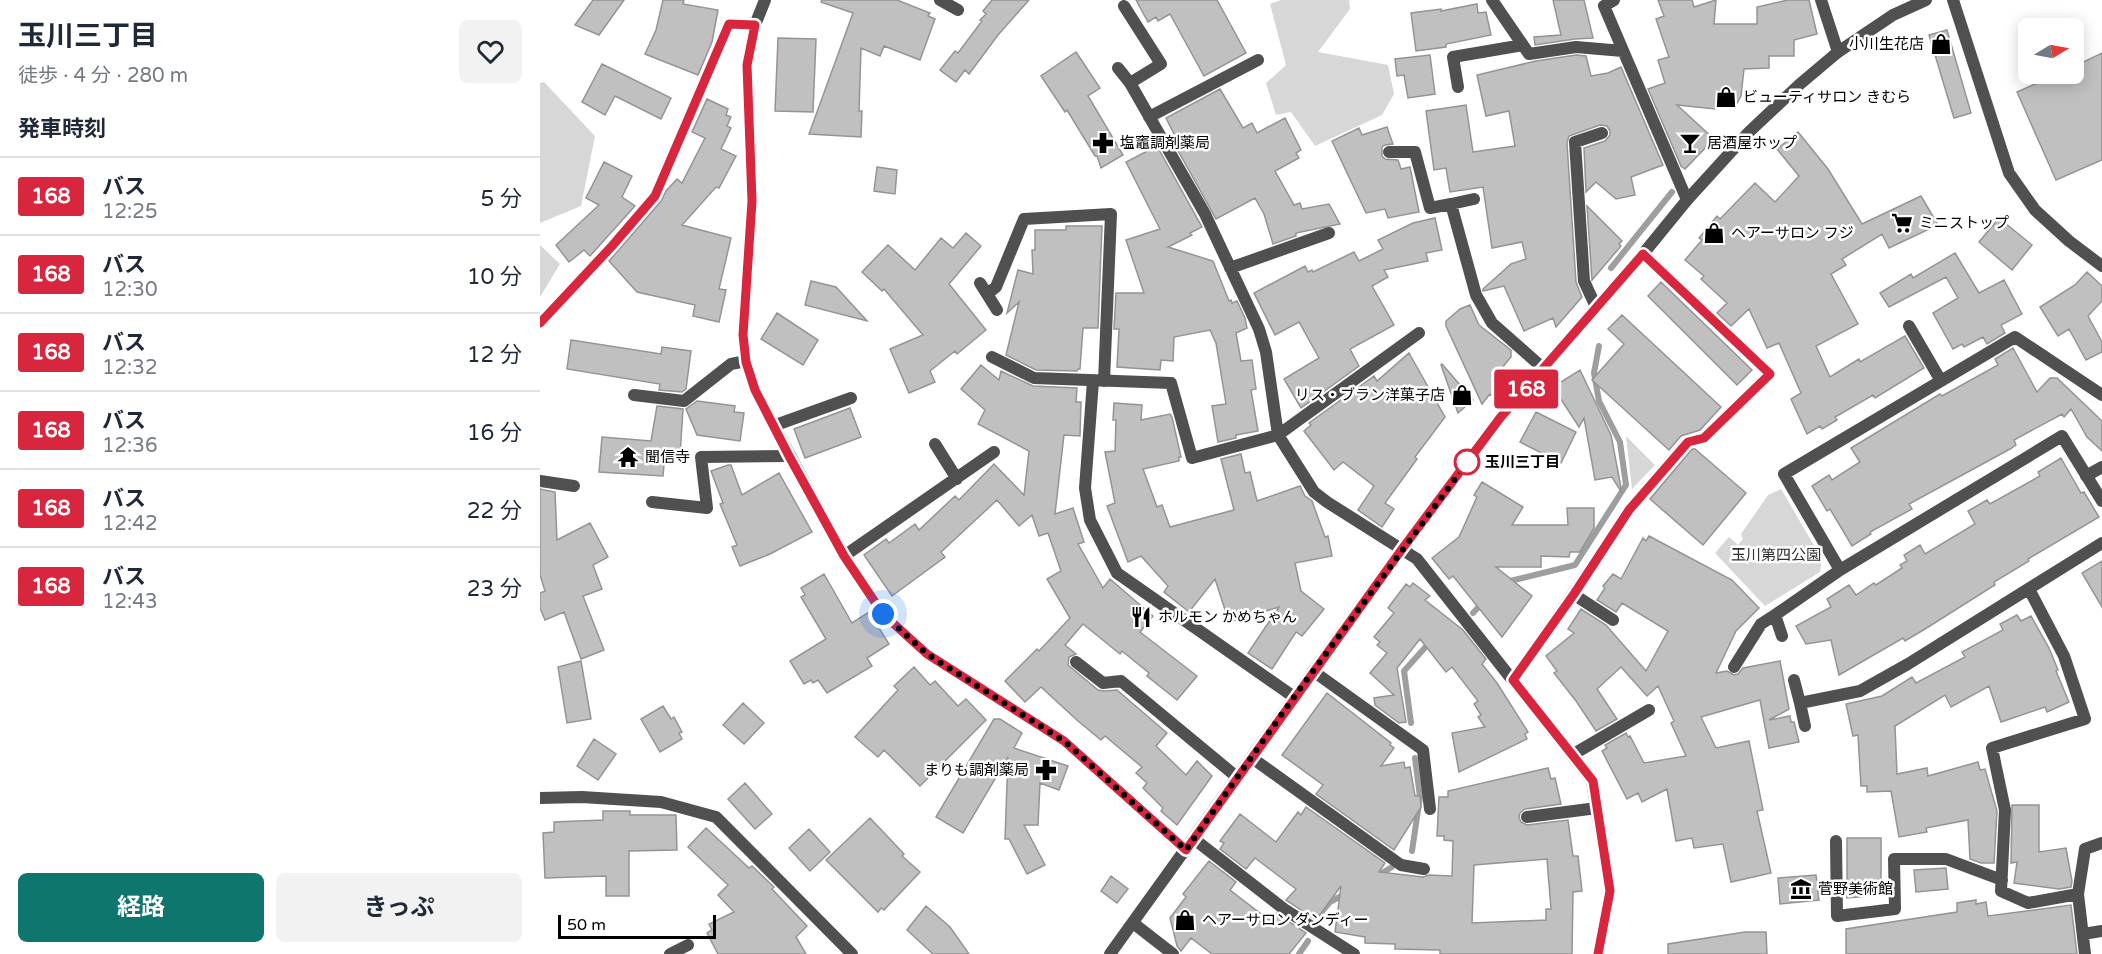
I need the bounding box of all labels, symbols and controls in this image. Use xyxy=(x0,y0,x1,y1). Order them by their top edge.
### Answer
north arrow xyxy=(2018,18,2084,84)
map controls xyxy=(2018,18,2084,84)
text: 玉川三丁目 xyxy=(18,19,158,53)
button: heart xyxy=(459,20,522,83)
shop icon: 小川生花店 xyxy=(1929,32,1953,56)
place label: 小川生花店 xyxy=(1849,35,1924,53)
text: 徒歩 · 4 分 · 280 m xyxy=(18,64,188,88)
shop icon: ビューティサロン きむら xyxy=(1714,85,1738,109)
place label: ビューティサロン きむら xyxy=(1743,88,1911,106)
text: 発車時刻 xyxy=(18,116,106,142)
pharmacy icon: 塩竈調剤薬局 xyxy=(1091,131,1115,155)
bar icon: 居酒屋ホップ xyxy=(1678,131,1702,155)
place label: 塩竈調剤薬局 xyxy=(1120,134,1210,152)
place label: 居酒屋ホップ xyxy=(1707,134,1797,152)
text: バス xyxy=(102,174,146,200)
text: 168 xyxy=(31,184,71,209)
text: 5 分 xyxy=(480,186,522,212)
text: 12:25 xyxy=(102,200,157,224)
supermarket icon: ミニストップ xyxy=(1890,211,1914,235)
place label: ミニストップ xyxy=(1919,214,2009,232)
shop icon: ヘアーサロン フジ xyxy=(1702,221,1726,245)
place label: ヘアーサロン フジ xyxy=(1731,224,1854,242)
text: バス xyxy=(102,252,146,278)
text: 168 xyxy=(31,262,71,287)
text: 10 分 xyxy=(467,264,522,290)
text: 12:30 xyxy=(102,278,157,302)
text: バス xyxy=(102,330,146,356)
text: 168 xyxy=(31,340,71,365)
text: 12 分 xyxy=(467,342,522,368)
text: 12:32 xyxy=(102,356,157,380)
line badge: 168 xyxy=(1492,370,1560,408)
text: 168 xyxy=(1506,377,1546,402)
shop icon: リス・ブラン洋菓子店 xyxy=(1450,383,1474,407)
place label: リス・ブラン洋菓子店 xyxy=(1295,386,1445,404)
text: バス xyxy=(102,408,146,434)
text: 168 xyxy=(31,418,71,443)
text: 16 分 xyxy=(467,420,522,446)
text: 12:36 xyxy=(102,434,157,458)
temple icon: 聞信寺 xyxy=(616,445,640,469)
place label: 聞信寺 xyxy=(645,448,690,466)
marker: 玉川三丁目 xyxy=(1454,449,1480,475)
place label: 玉川三丁目 xyxy=(1485,453,1560,471)
text: バス xyxy=(102,486,146,512)
text: 168 xyxy=(31,496,71,521)
text: 22 分 xyxy=(467,498,522,524)
text: 12:42 xyxy=(102,512,157,536)
park label: 玉川第四公園 xyxy=(1731,546,1821,564)
text: バス xyxy=(102,564,146,590)
text: 168 xyxy=(31,574,71,599)
text: 23 分 xyxy=(467,576,522,602)
text: 12:43 xyxy=(102,590,157,614)
your location xyxy=(868,599,898,629)
restaurant icon: ホルモン かめちゃん xyxy=(1129,605,1153,629)
place label: ホルモン かめちゃん xyxy=(1158,608,1297,626)
pharmacy icon: まりも調剤薬局 xyxy=(1034,758,1058,782)
place label: まりも調剤薬局 xyxy=(924,761,1029,779)
button: 経路 xyxy=(18,873,264,942)
button: きっぷ xyxy=(276,873,522,942)
museum icon: 菅野美術館 xyxy=(1789,877,1813,901)
place label: 菅野美術館 xyxy=(1818,880,1893,898)
shop icon: ヘアーサロン ダンディー xyxy=(1173,908,1197,932)
place label: ヘアーサロン ダンディー xyxy=(1202,911,1369,929)
scale bar xyxy=(558,912,716,940)
text: 50 m xyxy=(567,915,606,935)

